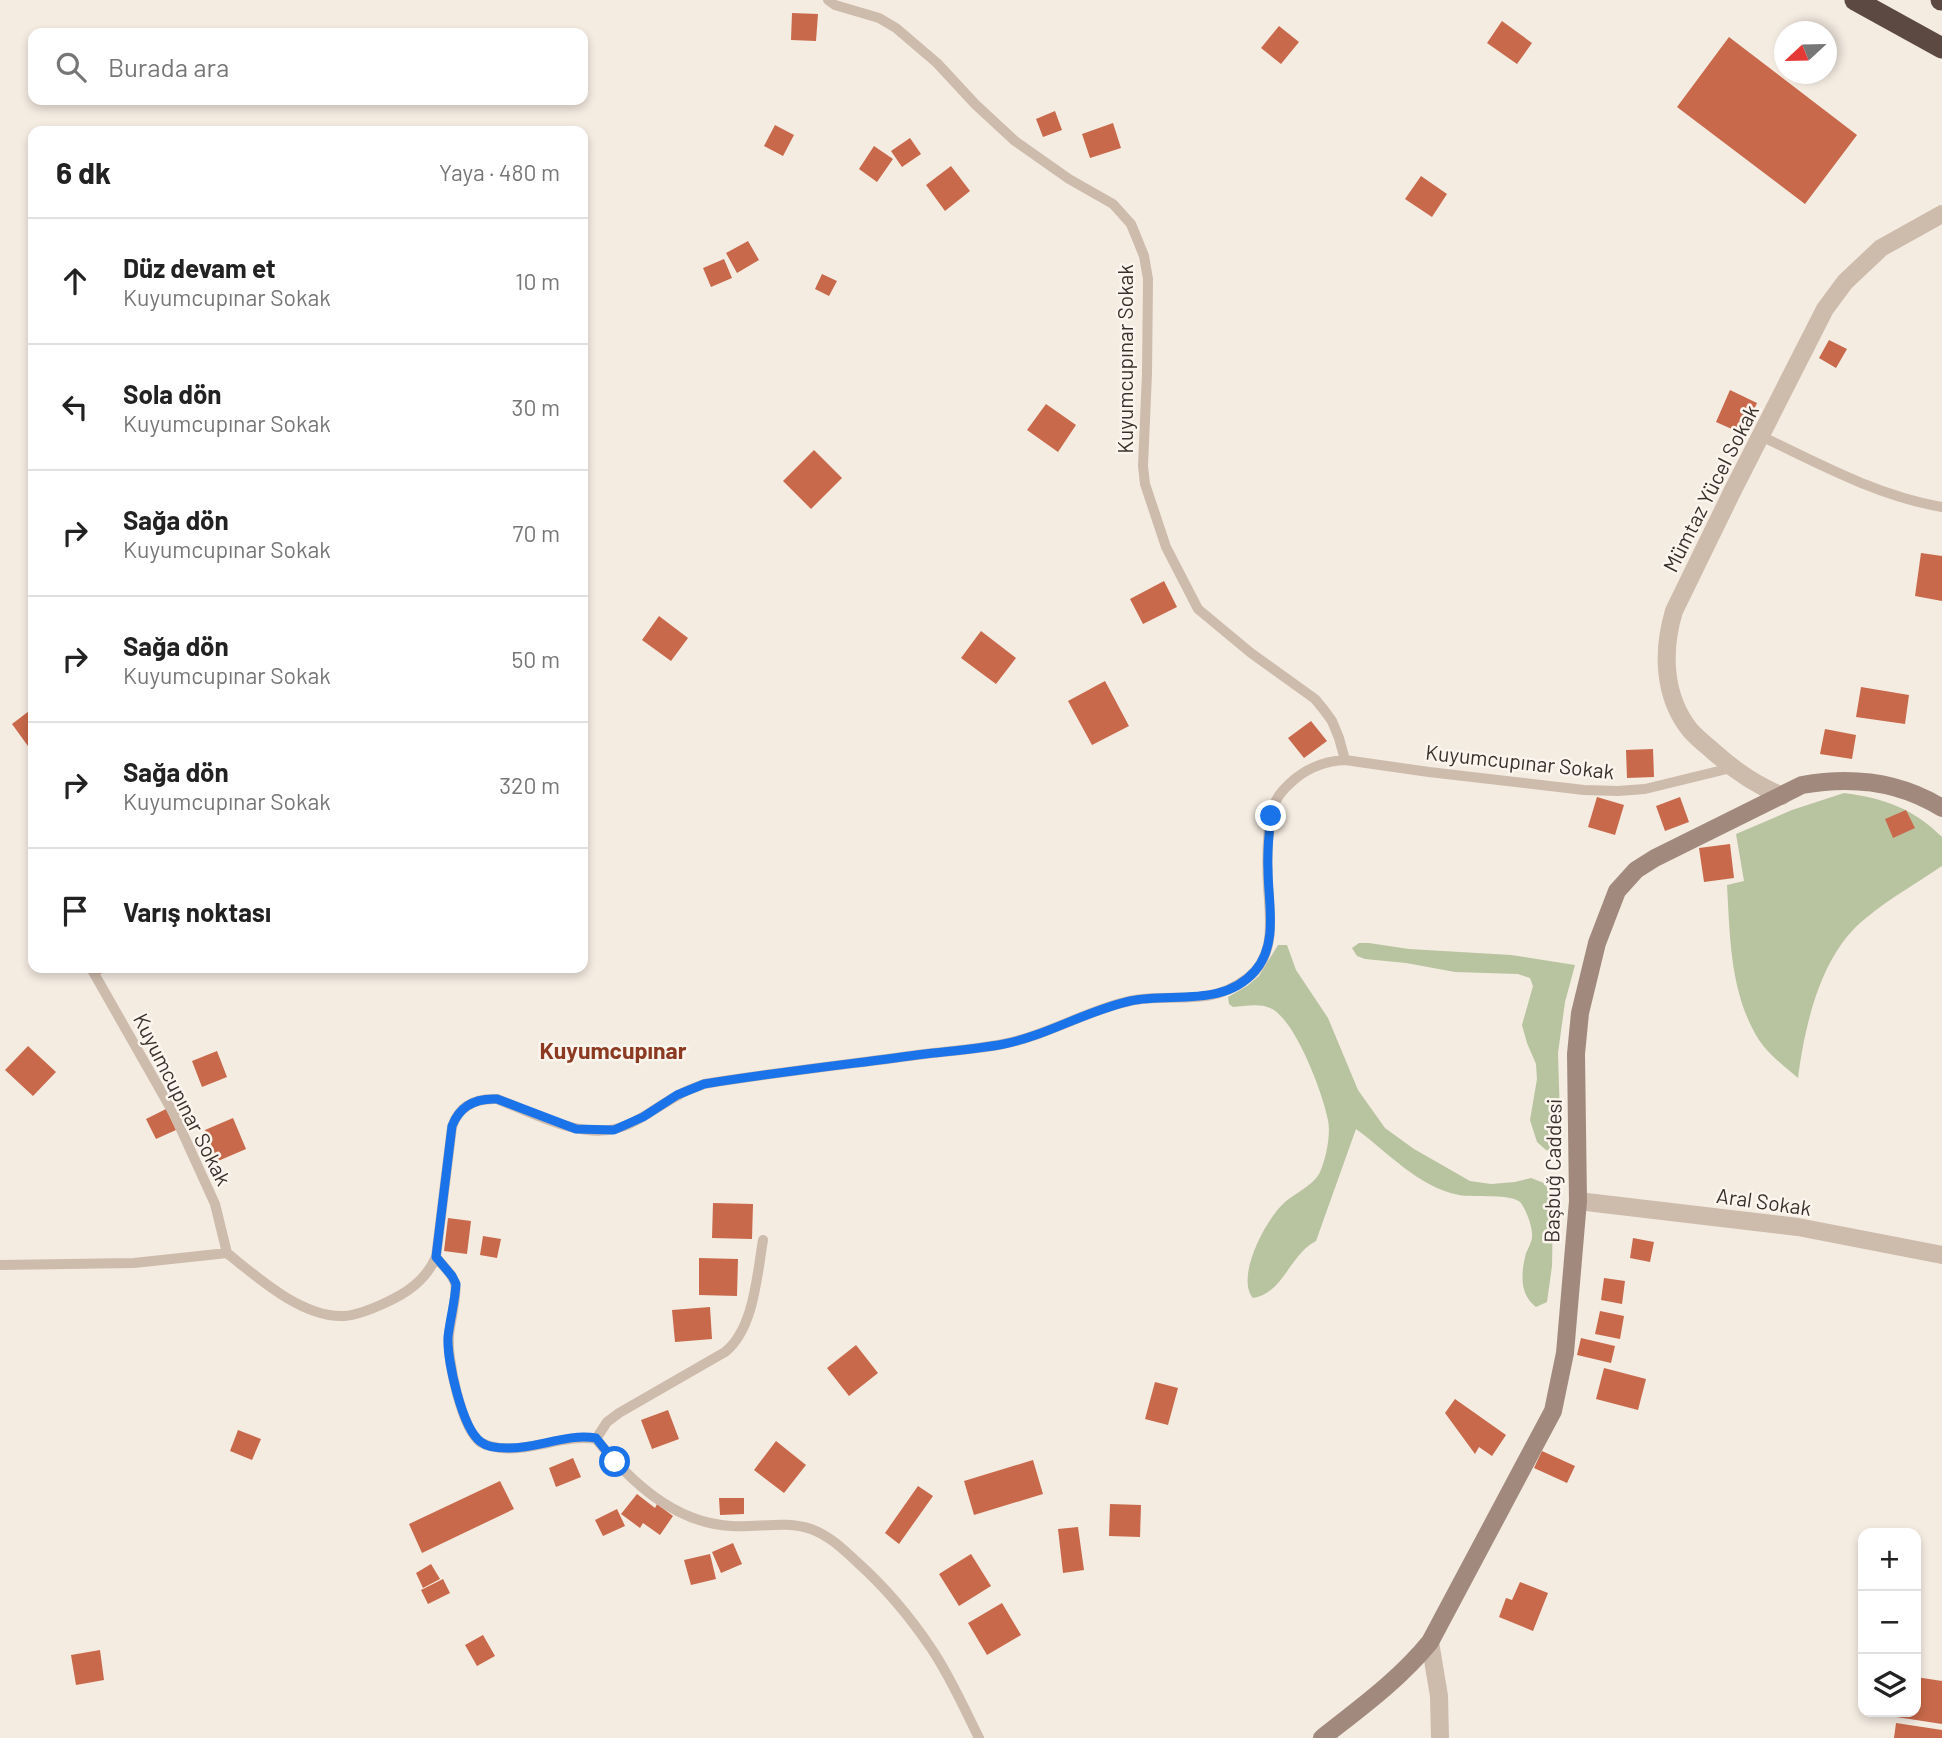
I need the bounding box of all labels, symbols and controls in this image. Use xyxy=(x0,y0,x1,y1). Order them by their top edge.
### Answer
north arrow xyxy=(1774,21,1837,84)
search box xyxy=(28,28,588,105)
icon: search xyxy=(52,48,90,86)
text: Burada ara xyxy=(108,51,229,82)
text: 6 dk xyxy=(56,154,111,190)
text: Yaya · 480 m xyxy=(439,158,560,186)
text: Düz devam et xyxy=(123,252,276,283)
icon: ahead xyxy=(56,262,94,300)
street label: Kuyumcupınar Sokak xyxy=(1112,264,1137,454)
text: 10 m xyxy=(515,267,560,295)
text: Kuyumcupınar Sokak xyxy=(123,283,331,311)
text: Sola dön xyxy=(123,378,221,409)
icon: left xyxy=(56,388,94,426)
text: 30 m xyxy=(512,393,560,421)
street label: Mümtaz Yücel Sokak xyxy=(1657,400,1763,576)
text: Kuyumcupınar Sokak xyxy=(123,409,331,437)
text: Sağa dön xyxy=(123,504,229,535)
icon: right xyxy=(56,514,94,552)
text: 70 m xyxy=(513,519,560,547)
text: Kuyumcupınar Sokak xyxy=(123,535,331,563)
text: Sağa dön xyxy=(123,630,229,661)
icon: right xyxy=(56,640,94,678)
text: 50 m xyxy=(512,645,560,673)
text: Kuyumcupınar Sokak xyxy=(123,661,331,689)
street label: Kuyumcupınar Sokak xyxy=(1424,739,1616,783)
text: Sağa dön xyxy=(123,756,229,787)
icon: right xyxy=(56,766,94,804)
text: 320 m xyxy=(499,771,560,799)
text: Kuyumcupınar Sokak xyxy=(123,787,331,815)
route end xyxy=(1255,800,1286,831)
icon: arrive xyxy=(56,892,94,930)
text: Varış noktası xyxy=(123,896,271,927)
street label: Kuyumcupınar Sokak xyxy=(129,1009,237,1189)
district label: Kuyumcupınar xyxy=(539,1036,687,1064)
street label: Başbuğ Caddesi xyxy=(1538,1099,1566,1243)
street label: Aral Sokak xyxy=(1715,1182,1813,1220)
route start xyxy=(599,1446,630,1477)
map controls xyxy=(1858,1528,1921,1717)
button: + xyxy=(1858,1528,1921,1591)
button: − xyxy=(1858,1591,1921,1654)
button: layers xyxy=(1858,1654,1921,1717)

